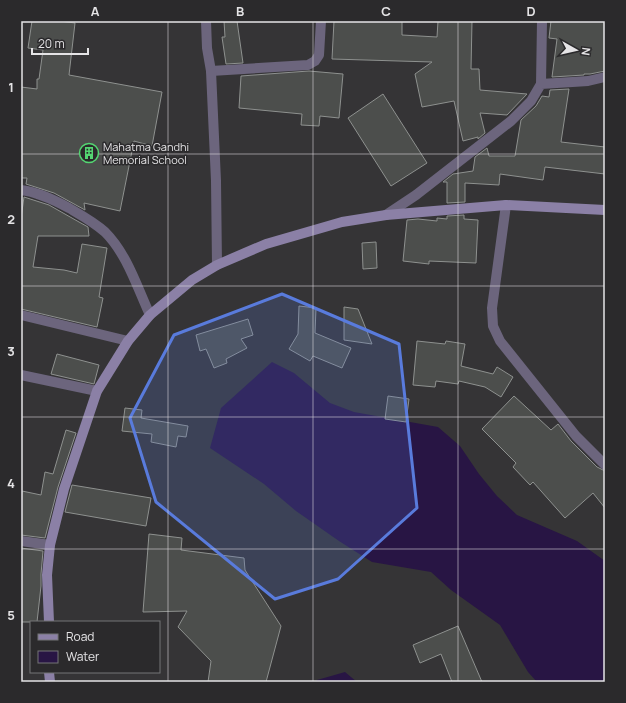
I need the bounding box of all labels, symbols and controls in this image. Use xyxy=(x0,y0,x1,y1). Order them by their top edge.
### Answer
text: A xyxy=(91,2,100,20)
text: B xyxy=(236,2,244,20)
text: C xyxy=(381,2,391,20)
text: D xyxy=(526,2,536,20)
scale bar xyxy=(32,30,88,56)
north arrow xyxy=(556,30,596,70)
text: 20 m xyxy=(38,35,65,52)
text: N xyxy=(578,47,594,57)
text: 1 xyxy=(8,78,14,96)
place label: Mahatma Gandhi Memorial School xyxy=(103,139,189,167)
building icon: Mahatma Gandhi Memorial School xyxy=(78,142,100,164)
text: 2 xyxy=(7,210,15,228)
text: 3 xyxy=(7,342,15,360)
text: 4 xyxy=(7,474,15,492)
text: 5 xyxy=(7,606,15,624)
legend xyxy=(30,621,160,673)
text: Road xyxy=(66,628,94,645)
text: Water xyxy=(66,648,100,665)

